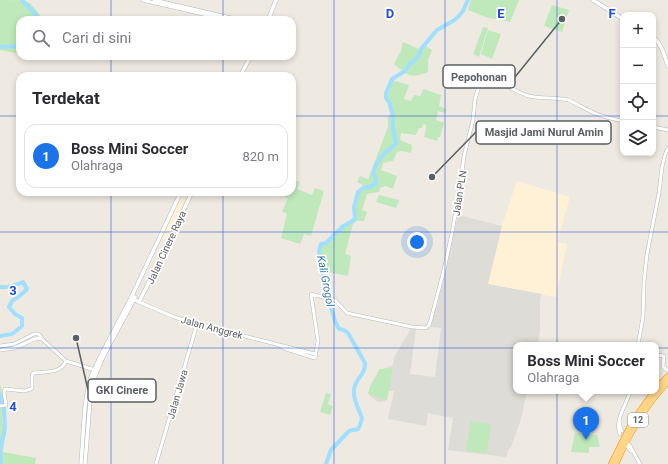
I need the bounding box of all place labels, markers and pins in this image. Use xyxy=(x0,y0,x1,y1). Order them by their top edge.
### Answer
callout: Pepohonan xyxy=(443,65,515,88)
callout: Masjid Jami Nurul Amin xyxy=(476,121,611,144)
callout: GKI Cinere xyxy=(88,379,156,402)
pin: 1 xyxy=(573,407,599,440)

